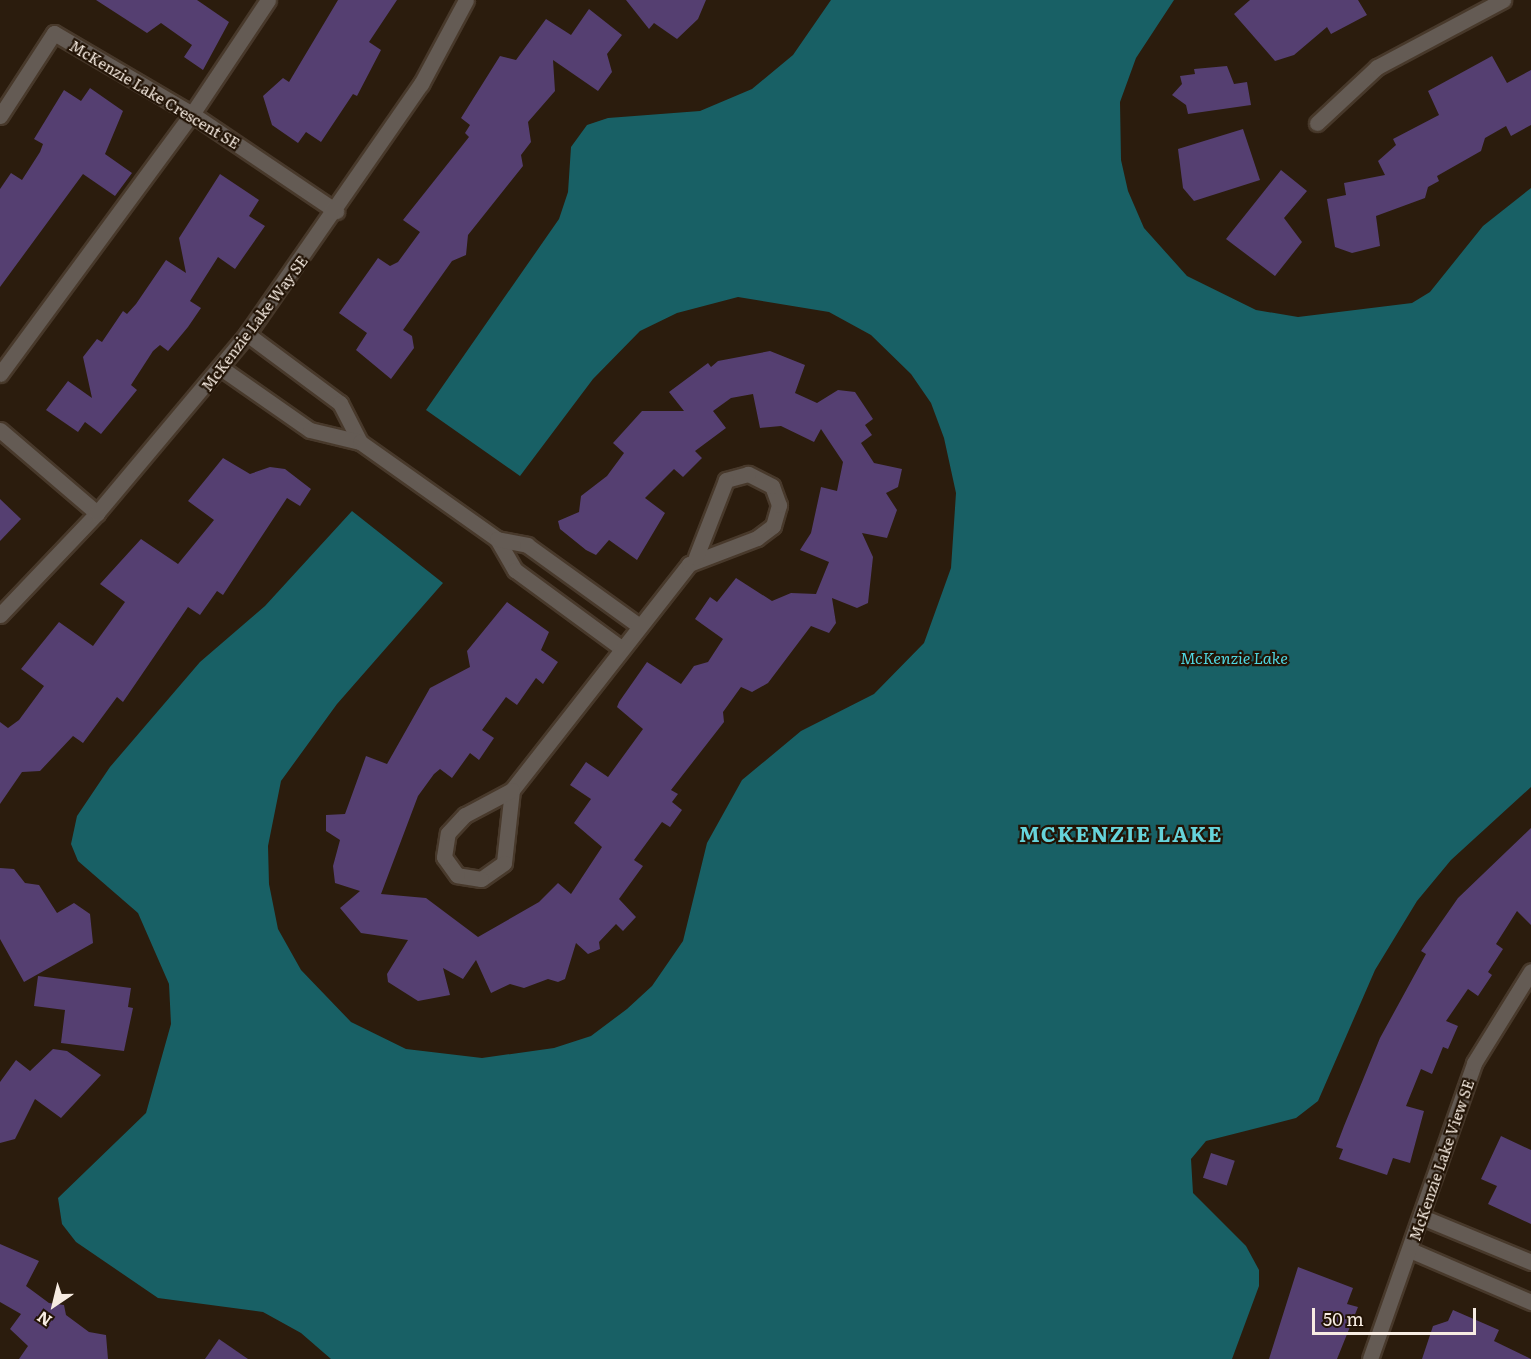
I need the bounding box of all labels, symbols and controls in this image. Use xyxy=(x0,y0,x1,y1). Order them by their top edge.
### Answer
street label: McKenzie Lake Crescent SE xyxy=(67,36,243,152)
street label: McKenzie Lake Way SE xyxy=(197,252,311,394)
water label: McKenzie Lake xyxy=(1180,647,1288,667)
district label: MCKENZIE LAKE xyxy=(1019,820,1223,846)
street label: McKenzie Lake View SE xyxy=(1405,1077,1477,1243)
north arrow xyxy=(24,1275,84,1335)
scale bar xyxy=(1315,1296,1478,1334)
text: 50 m xyxy=(1323,1305,1364,1332)
text: N xyxy=(31,1306,56,1333)

